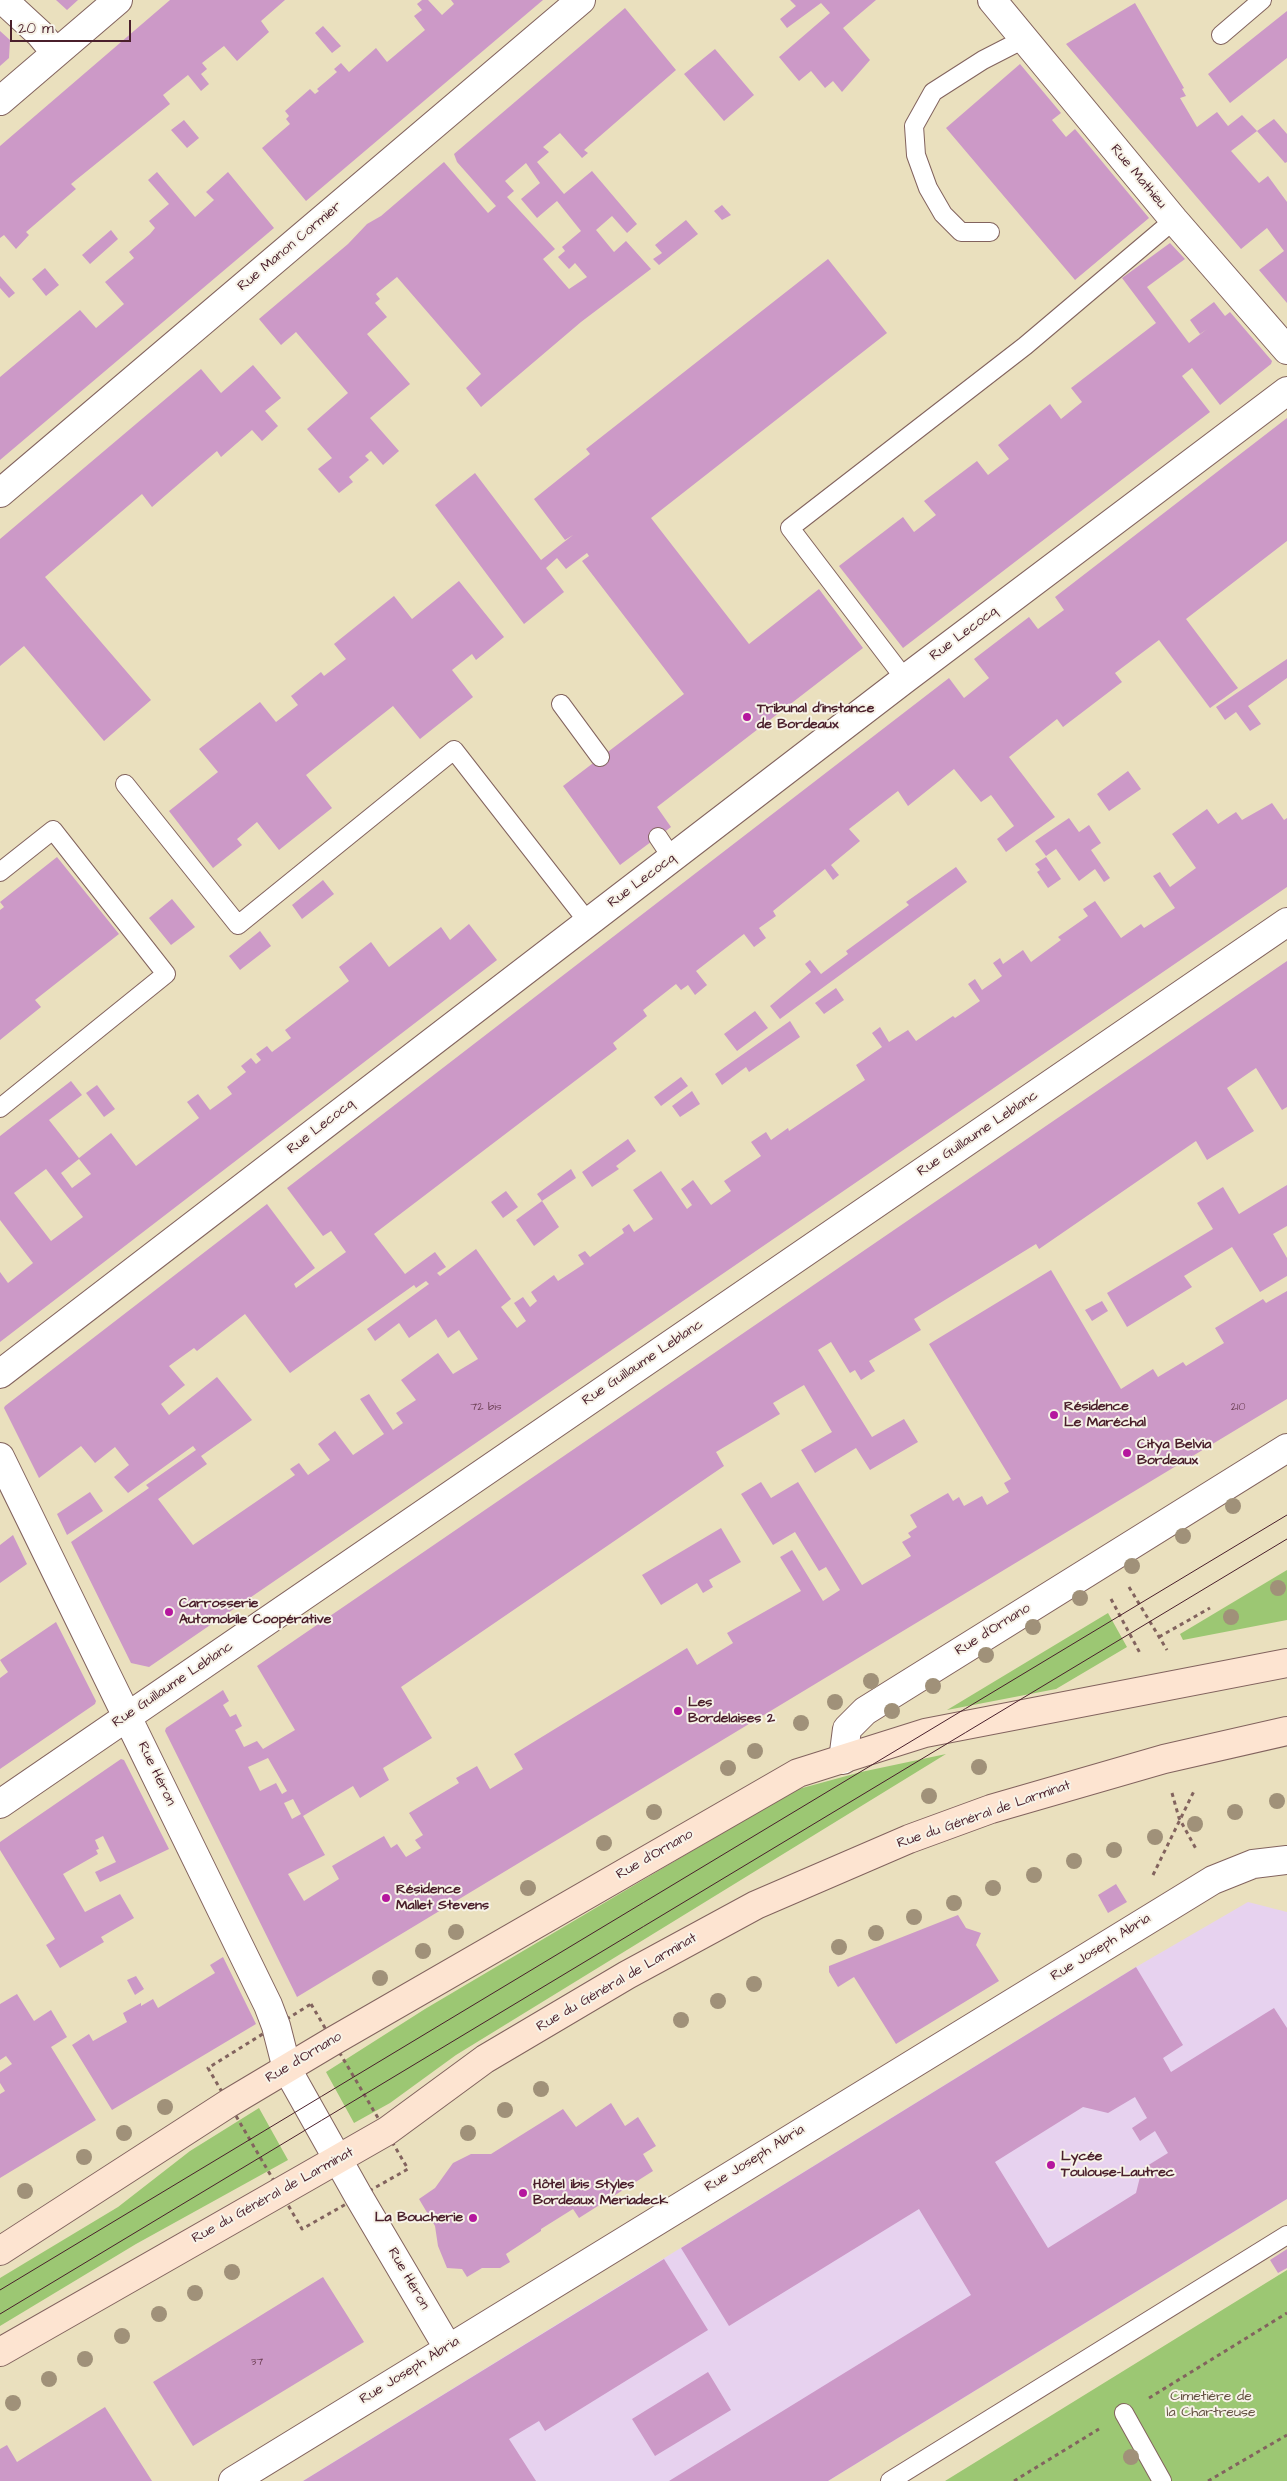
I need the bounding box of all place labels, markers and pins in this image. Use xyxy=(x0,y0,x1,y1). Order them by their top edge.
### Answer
place label: Tribunal d'instance de Bordeaux xyxy=(757,701,874,734)
marker: Tribunal d'instance de Bordeaux xyxy=(741,711,753,723)
place label: Résidence Le Maréchal xyxy=(1064,1399,1146,1431)
marker: Résidence Le Maréchal xyxy=(1048,1409,1060,1421)
place label: Citya Belvia Bordeaux xyxy=(1137,1437,1211,1470)
marker: Citya Belvia Bordeaux xyxy=(1121,1447,1133,1459)
place label: Carrosserie Automobile Coopérative xyxy=(179,1596,331,1628)
marker: Carrosserie Automobile Coopérative xyxy=(163,1606,175,1618)
place label: Les Bordelaises 2 xyxy=(688,1695,775,1728)
marker: Les Bordelaises 2 xyxy=(672,1705,684,1717)
place label: Résidence Mallet Stevens xyxy=(396,1882,489,1914)
marker: Résidence Mallet Stevens xyxy=(380,1892,392,1904)
place label: Lycée Toulouse-Lautrec xyxy=(1061,2149,1175,2182)
marker: Lycée Toulouse-Lautrec xyxy=(1045,2159,1057,2171)
place label: Hôtel ibis Styles Bordeaux Meriadeck xyxy=(533,2177,668,2210)
marker: Hôtel ibis Styles Bordeaux Meriadeck xyxy=(517,2187,529,2199)
place label: La Boucherie xyxy=(375,2210,463,2226)
marker: La Boucherie xyxy=(467,2212,479,2224)

